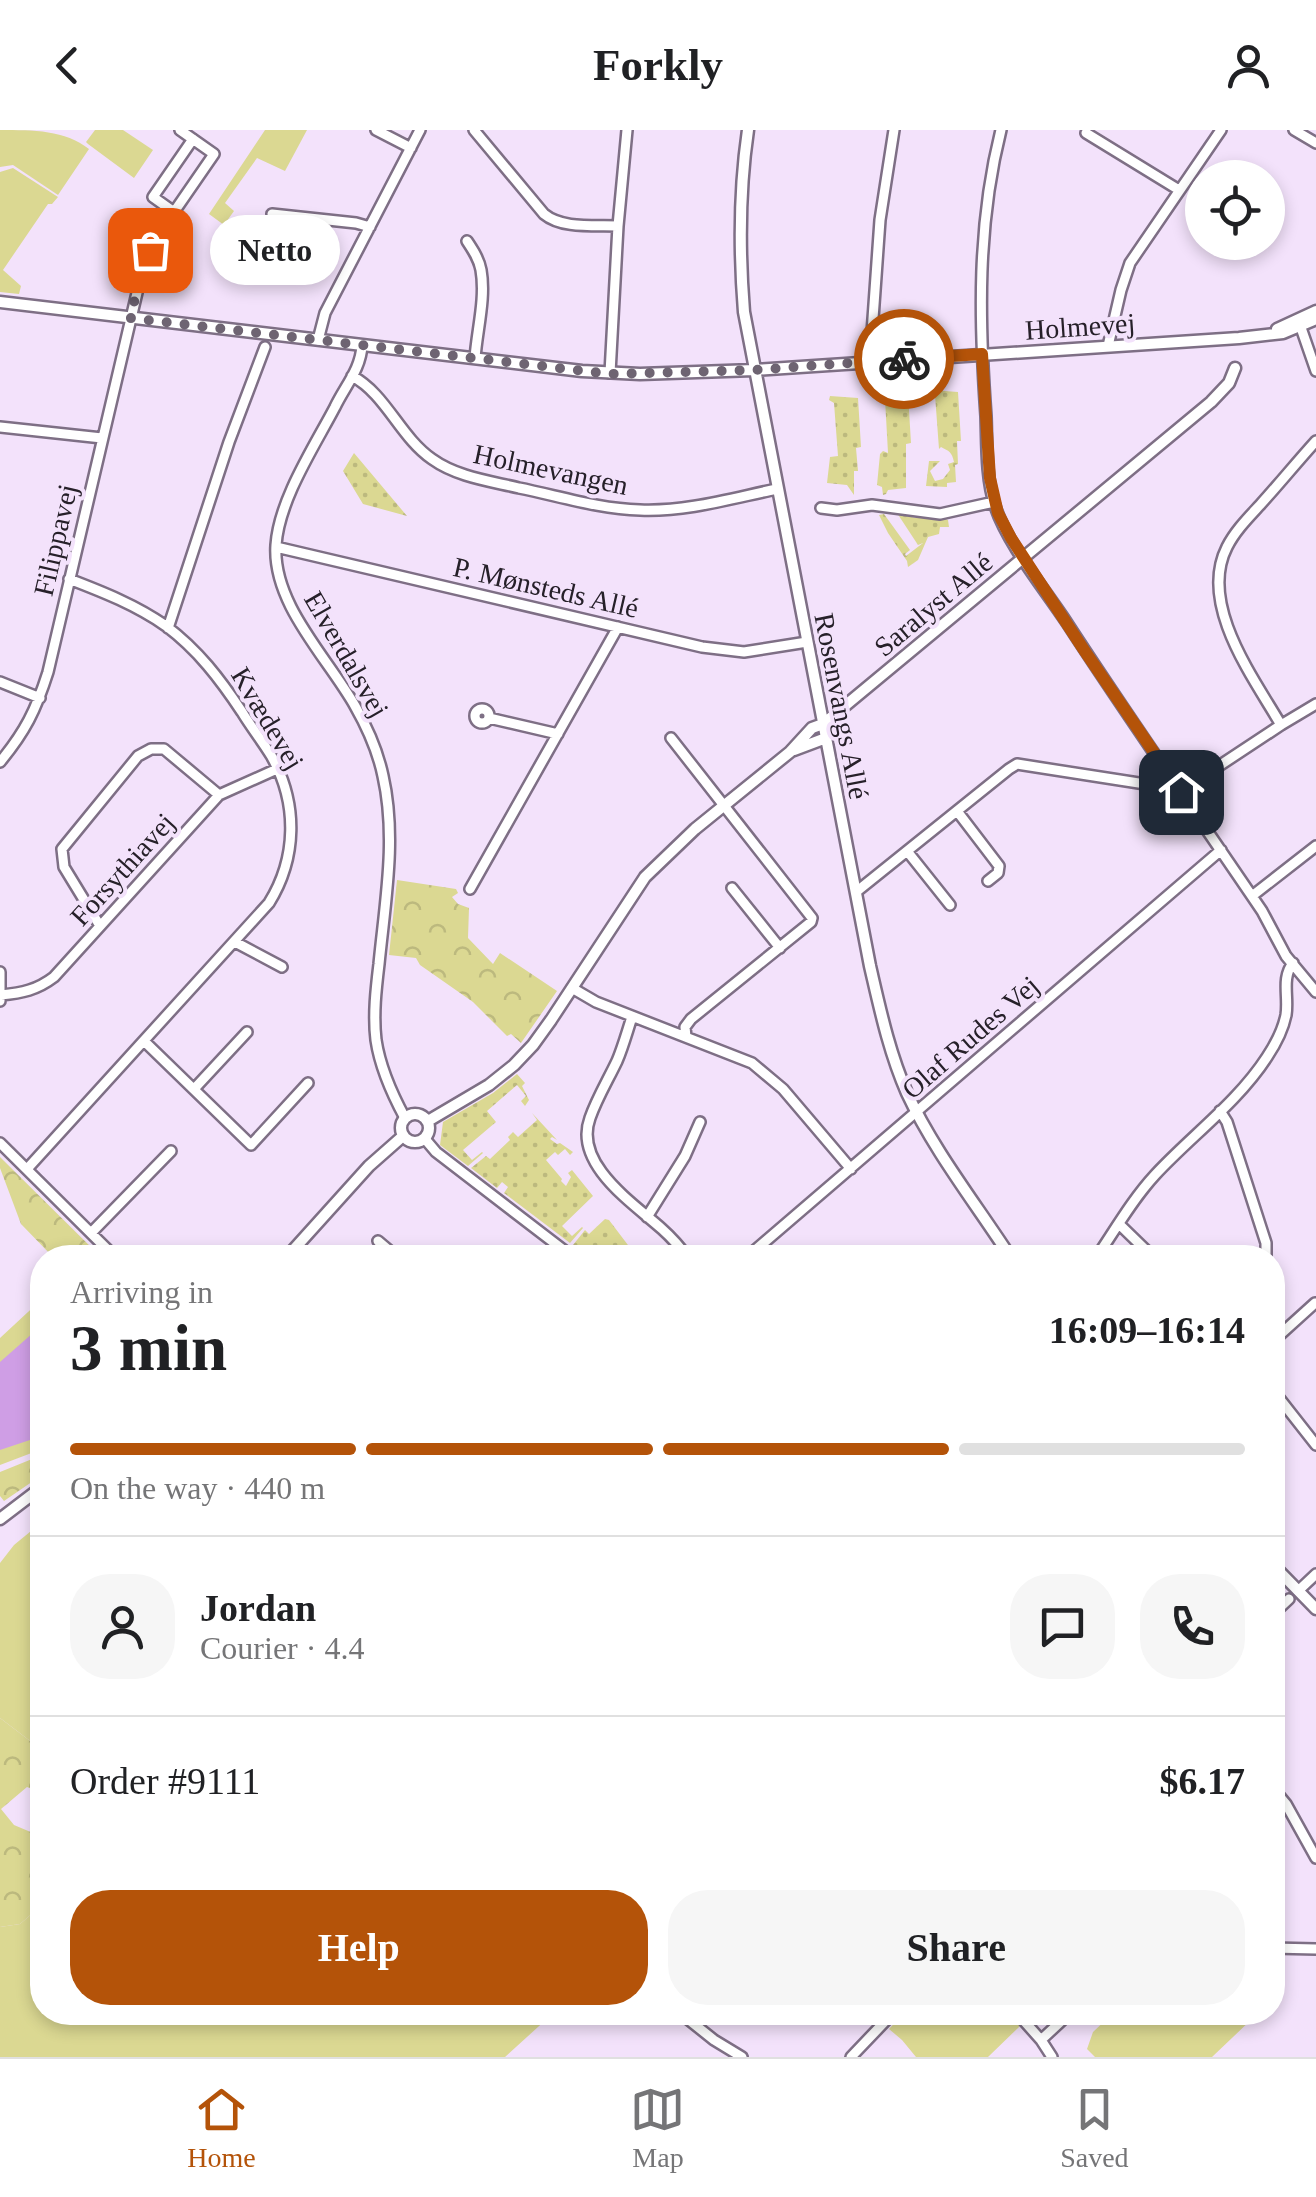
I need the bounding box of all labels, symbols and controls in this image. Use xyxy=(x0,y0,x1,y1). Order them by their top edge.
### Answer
icon: back xyxy=(40,38,95,93)
icon: person xyxy=(1221,38,1276,93)
text: Forkly xyxy=(593,40,723,90)
map controls xyxy=(1185,160,1285,260)
button: locate xyxy=(1185,160,1285,260)
pin xyxy=(108,208,193,293)
callout: Netto xyxy=(210,215,340,285)
icon: bag xyxy=(123,223,178,278)
text: Netto xyxy=(238,232,312,268)
street label: Holmevej xyxy=(1024,307,1136,346)
courier xyxy=(854,309,954,409)
icon: bike xyxy=(877,332,932,387)
street label: Holmevangen xyxy=(471,438,631,501)
street label: Filippavej xyxy=(28,481,83,599)
street label: Saralyst Allé xyxy=(868,546,998,662)
street label: P. Mønsteds Allé xyxy=(450,551,641,624)
street label: Elverdalsvej xyxy=(298,586,395,723)
street label: Rosenvangs Allé xyxy=(808,610,875,802)
street label: Kvædevej xyxy=(225,662,310,775)
pin xyxy=(1139,750,1224,835)
icon: home xyxy=(1154,765,1209,820)
street label: Forsythiavej xyxy=(64,807,181,932)
street label: Olaf Rudes Vej xyxy=(896,970,1045,1105)
text: Arriving in xyxy=(70,1274,213,1310)
text: 16:09–16:14 xyxy=(1049,1309,1245,1351)
text: 3 min xyxy=(70,1312,227,1384)
text: On the way · 440 m xyxy=(70,1470,325,1506)
button: person xyxy=(70,1574,175,1679)
button: chat xyxy=(1010,1574,1115,1679)
button: phone xyxy=(1140,1574,1245,1679)
text: Jordan xyxy=(200,1587,316,1629)
text: Courier · 4.4 xyxy=(200,1630,364,1666)
text: Order #9111 xyxy=(70,1760,260,1802)
text: $6.17 xyxy=(1160,1760,1245,1802)
button: Help xyxy=(70,1890,648,2005)
button: Share xyxy=(668,1890,1245,2005)
tab: Home xyxy=(187,2082,256,2174)
tab: Map xyxy=(630,2082,685,2174)
tab: Saved xyxy=(1060,2082,1129,2174)

